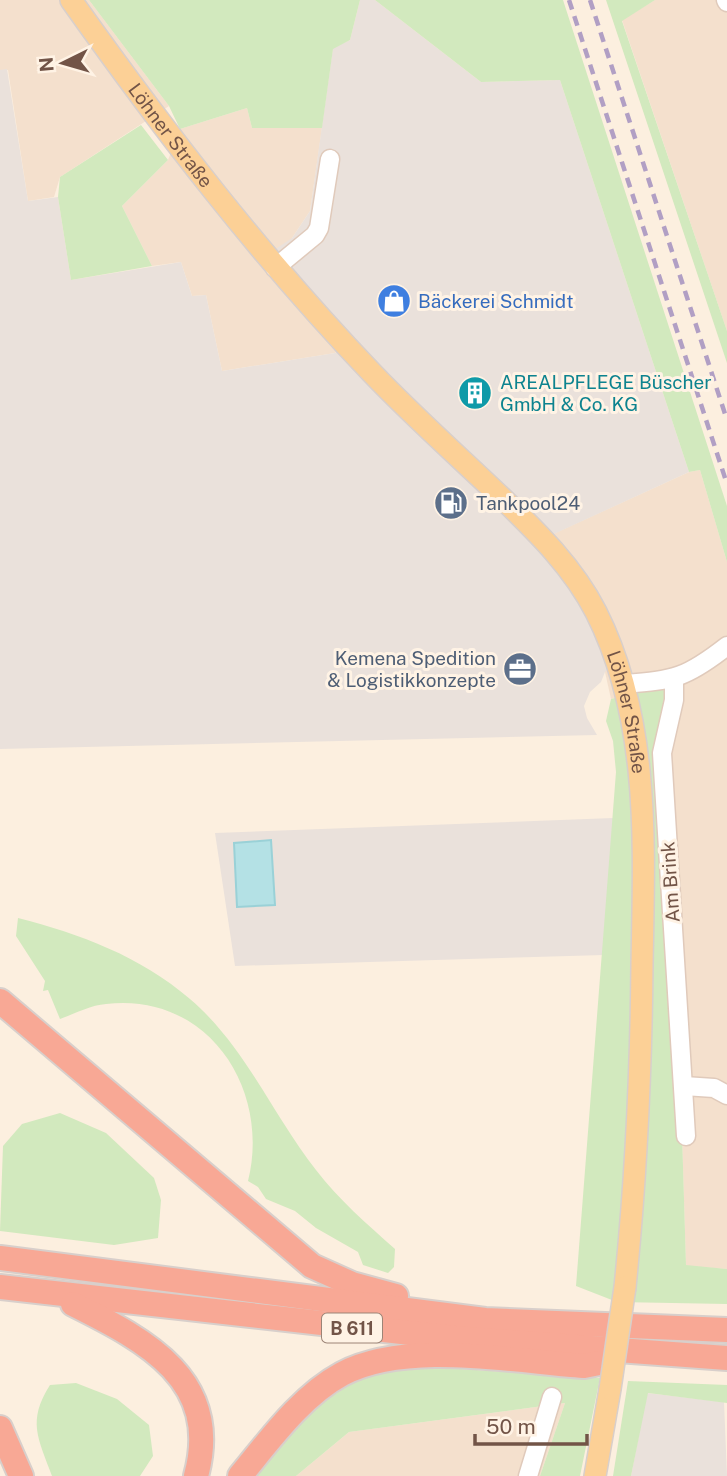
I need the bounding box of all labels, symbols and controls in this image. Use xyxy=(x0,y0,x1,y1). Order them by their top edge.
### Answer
north arrow xyxy=(28,28,98,98)
text: N xyxy=(34,56,58,73)
street label: Löhner Straße xyxy=(124,79,218,192)
shop icon: Bäckerei Schmidt xyxy=(375,282,413,320)
place label: Bäckerei Schmidt xyxy=(418,290,574,312)
place label: AREALPFLEGE Büscher GmbH & Co. KG xyxy=(500,371,712,415)
building icon: AREALPFLEGE Büscher GmbH & Co. KG xyxy=(456,374,494,412)
fuel station icon: Tankpool24 xyxy=(432,484,470,522)
place label: Tankpool24 xyxy=(476,492,580,514)
place label: Kemena Spedition & Logistikkonzepte xyxy=(327,647,496,691)
street label: Löhner Straße xyxy=(603,648,650,775)
office icon: Kemena Spedition & Logistikkonzepte xyxy=(501,650,539,688)
street label: Am Brink xyxy=(656,840,684,923)
road number: B 611 xyxy=(322,1314,382,1343)
scale bar xyxy=(475,1402,587,1446)
text: 50 m xyxy=(486,1414,536,1439)

